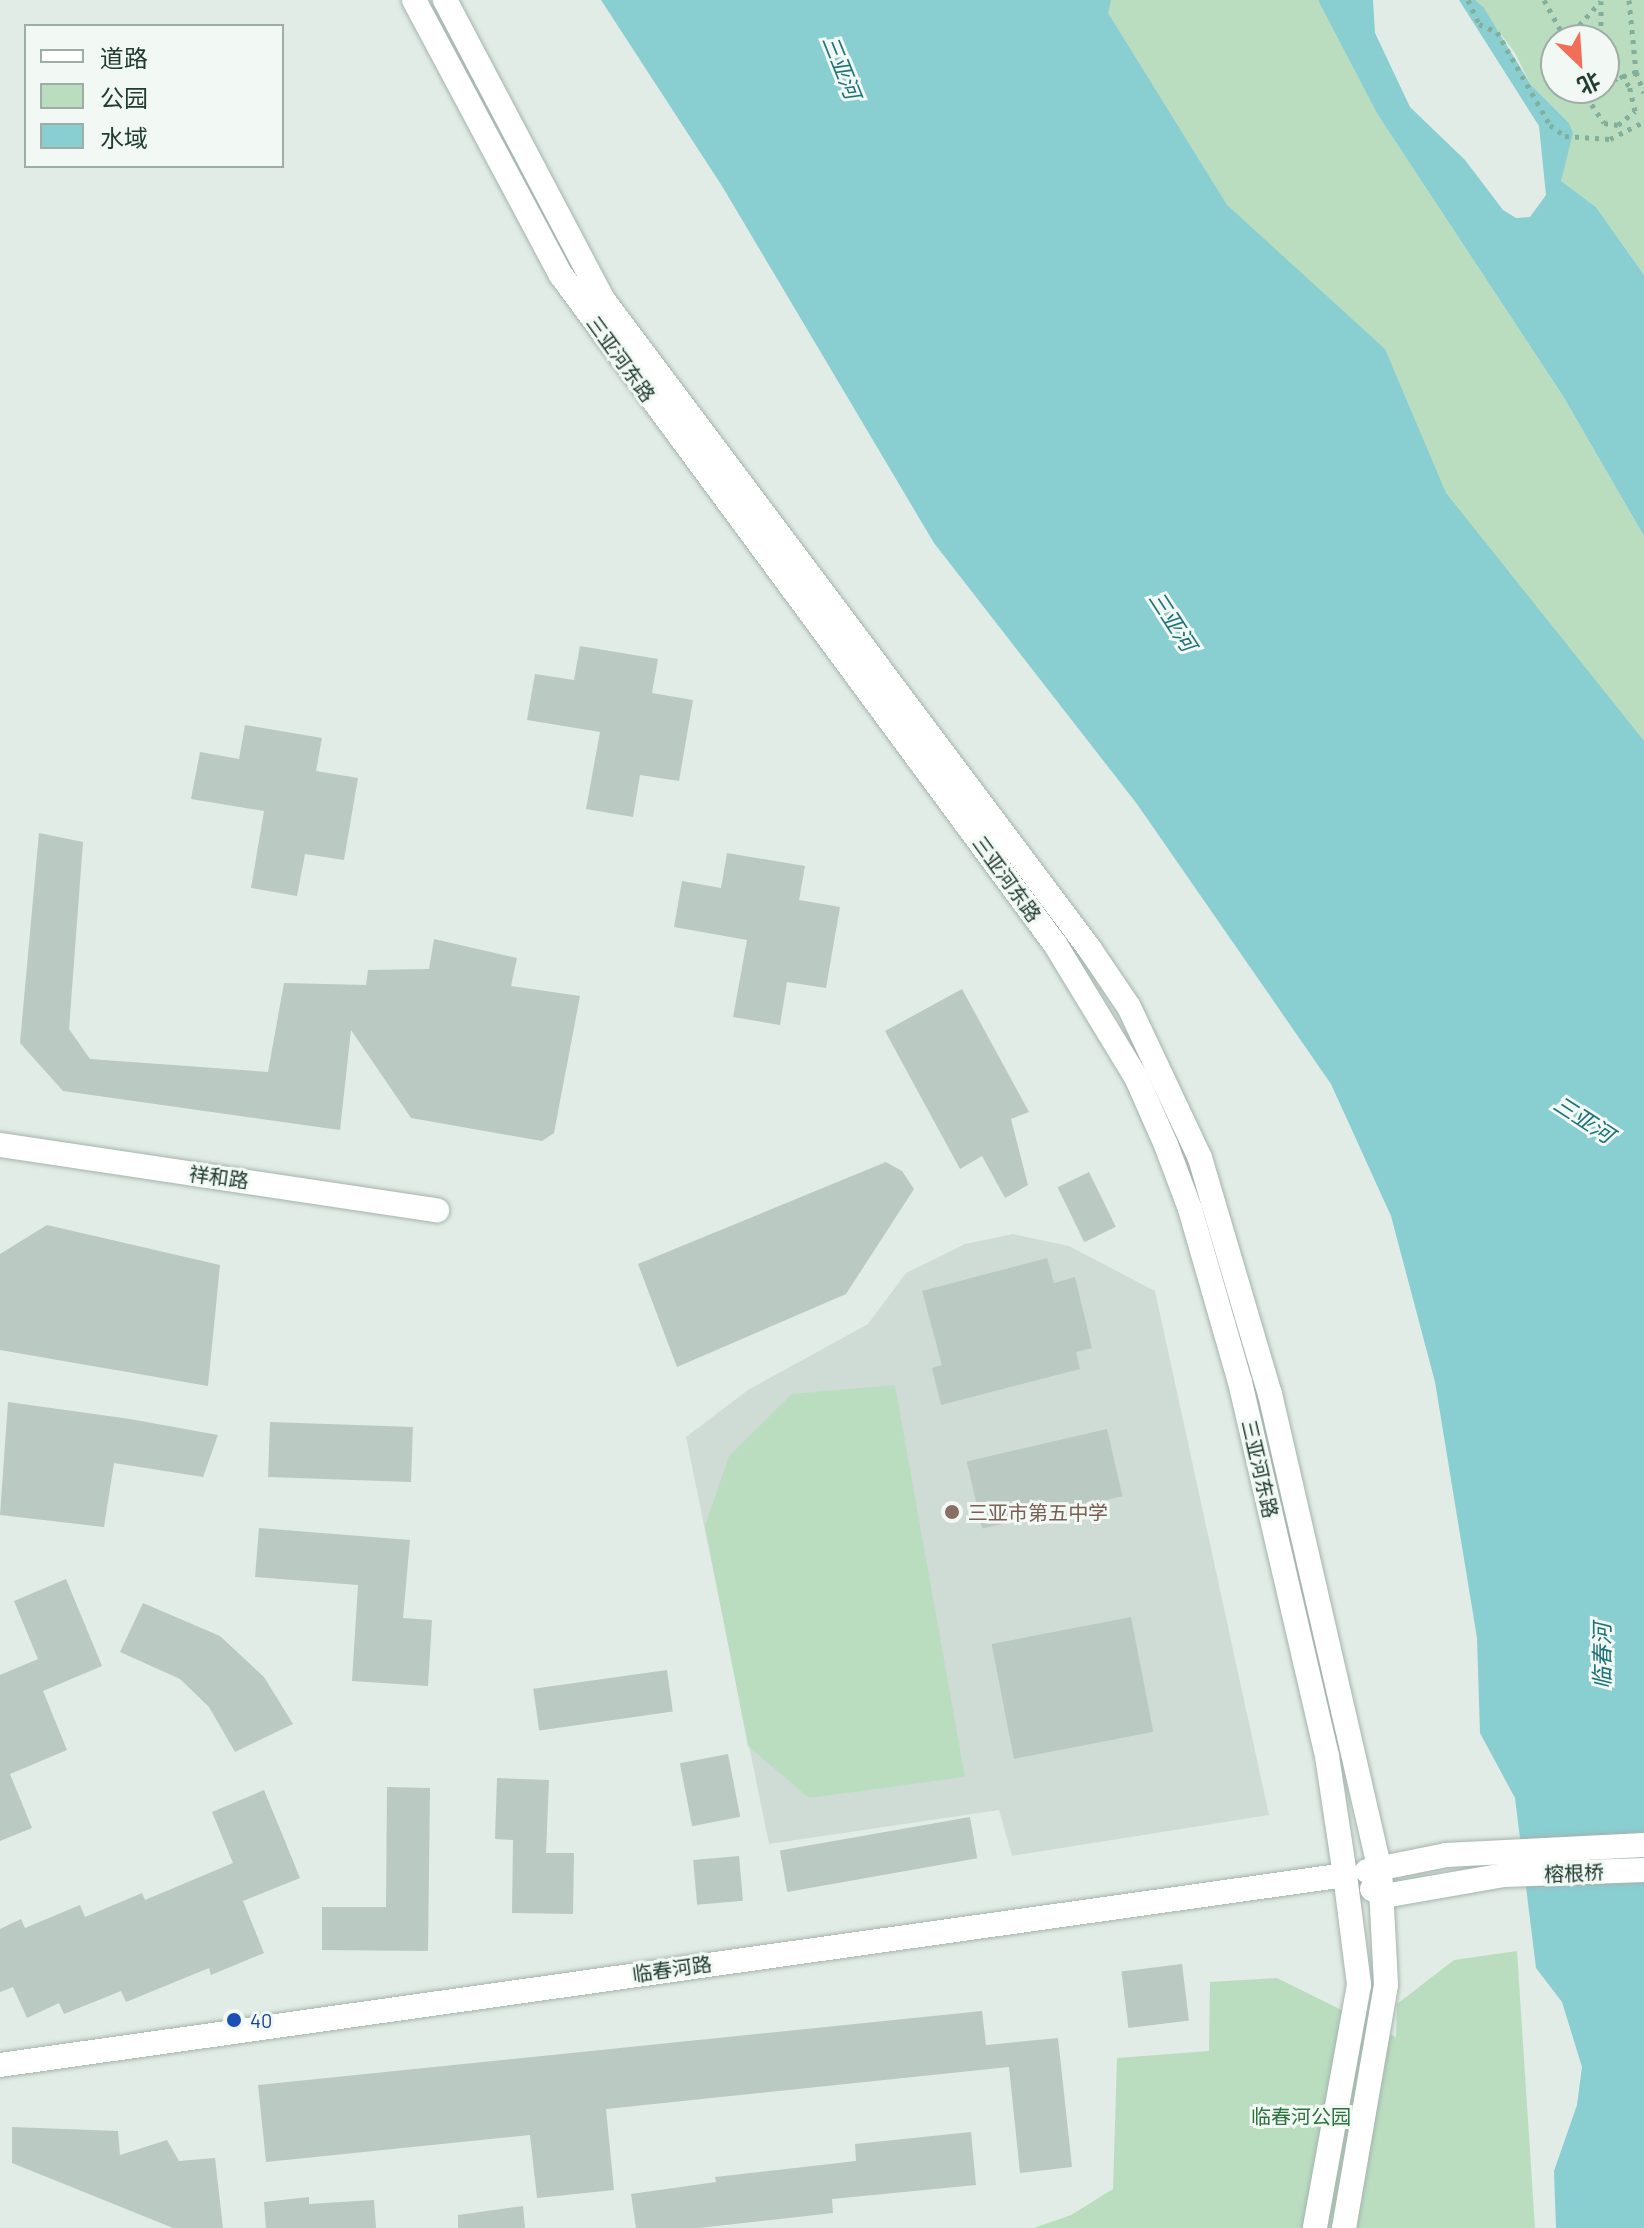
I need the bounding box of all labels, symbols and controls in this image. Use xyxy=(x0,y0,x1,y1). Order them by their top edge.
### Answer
legend xyxy=(24,24,284,168)
north arrow xyxy=(1540,24,1620,104)
water label: 三亚河 xyxy=(817,31,867,103)
text: 道路 xyxy=(100,43,148,72)
text: 北 xyxy=(1574,68,1605,100)
text: 公园 xyxy=(100,83,148,112)
text: 水域 xyxy=(100,123,148,152)
street label: 三亚河东路 xyxy=(582,311,660,407)
water label: 三亚河 xyxy=(1144,586,1202,656)
street label: 三亚河东路 xyxy=(968,831,1046,927)
water label: 三亚河 xyxy=(1549,1090,1619,1148)
street label: 祥和路 xyxy=(188,1161,250,1193)
street label: 三亚河东路 xyxy=(1237,1418,1283,1520)
place label: 三亚市第五中学 xyxy=(968,1500,1108,1524)
marker: 三亚市第五中学 xyxy=(943,1503,961,1521)
water label: 临春河 xyxy=(1589,1623,1615,1689)
street label: 榕根桥 xyxy=(1544,1860,1604,1886)
street label: 临春河路 xyxy=(631,1952,713,1986)
place label: 40 xyxy=(250,2008,272,2032)
marker: 40 xyxy=(225,2011,243,2029)
park label: 临春河公园 xyxy=(1251,2104,1351,2128)

